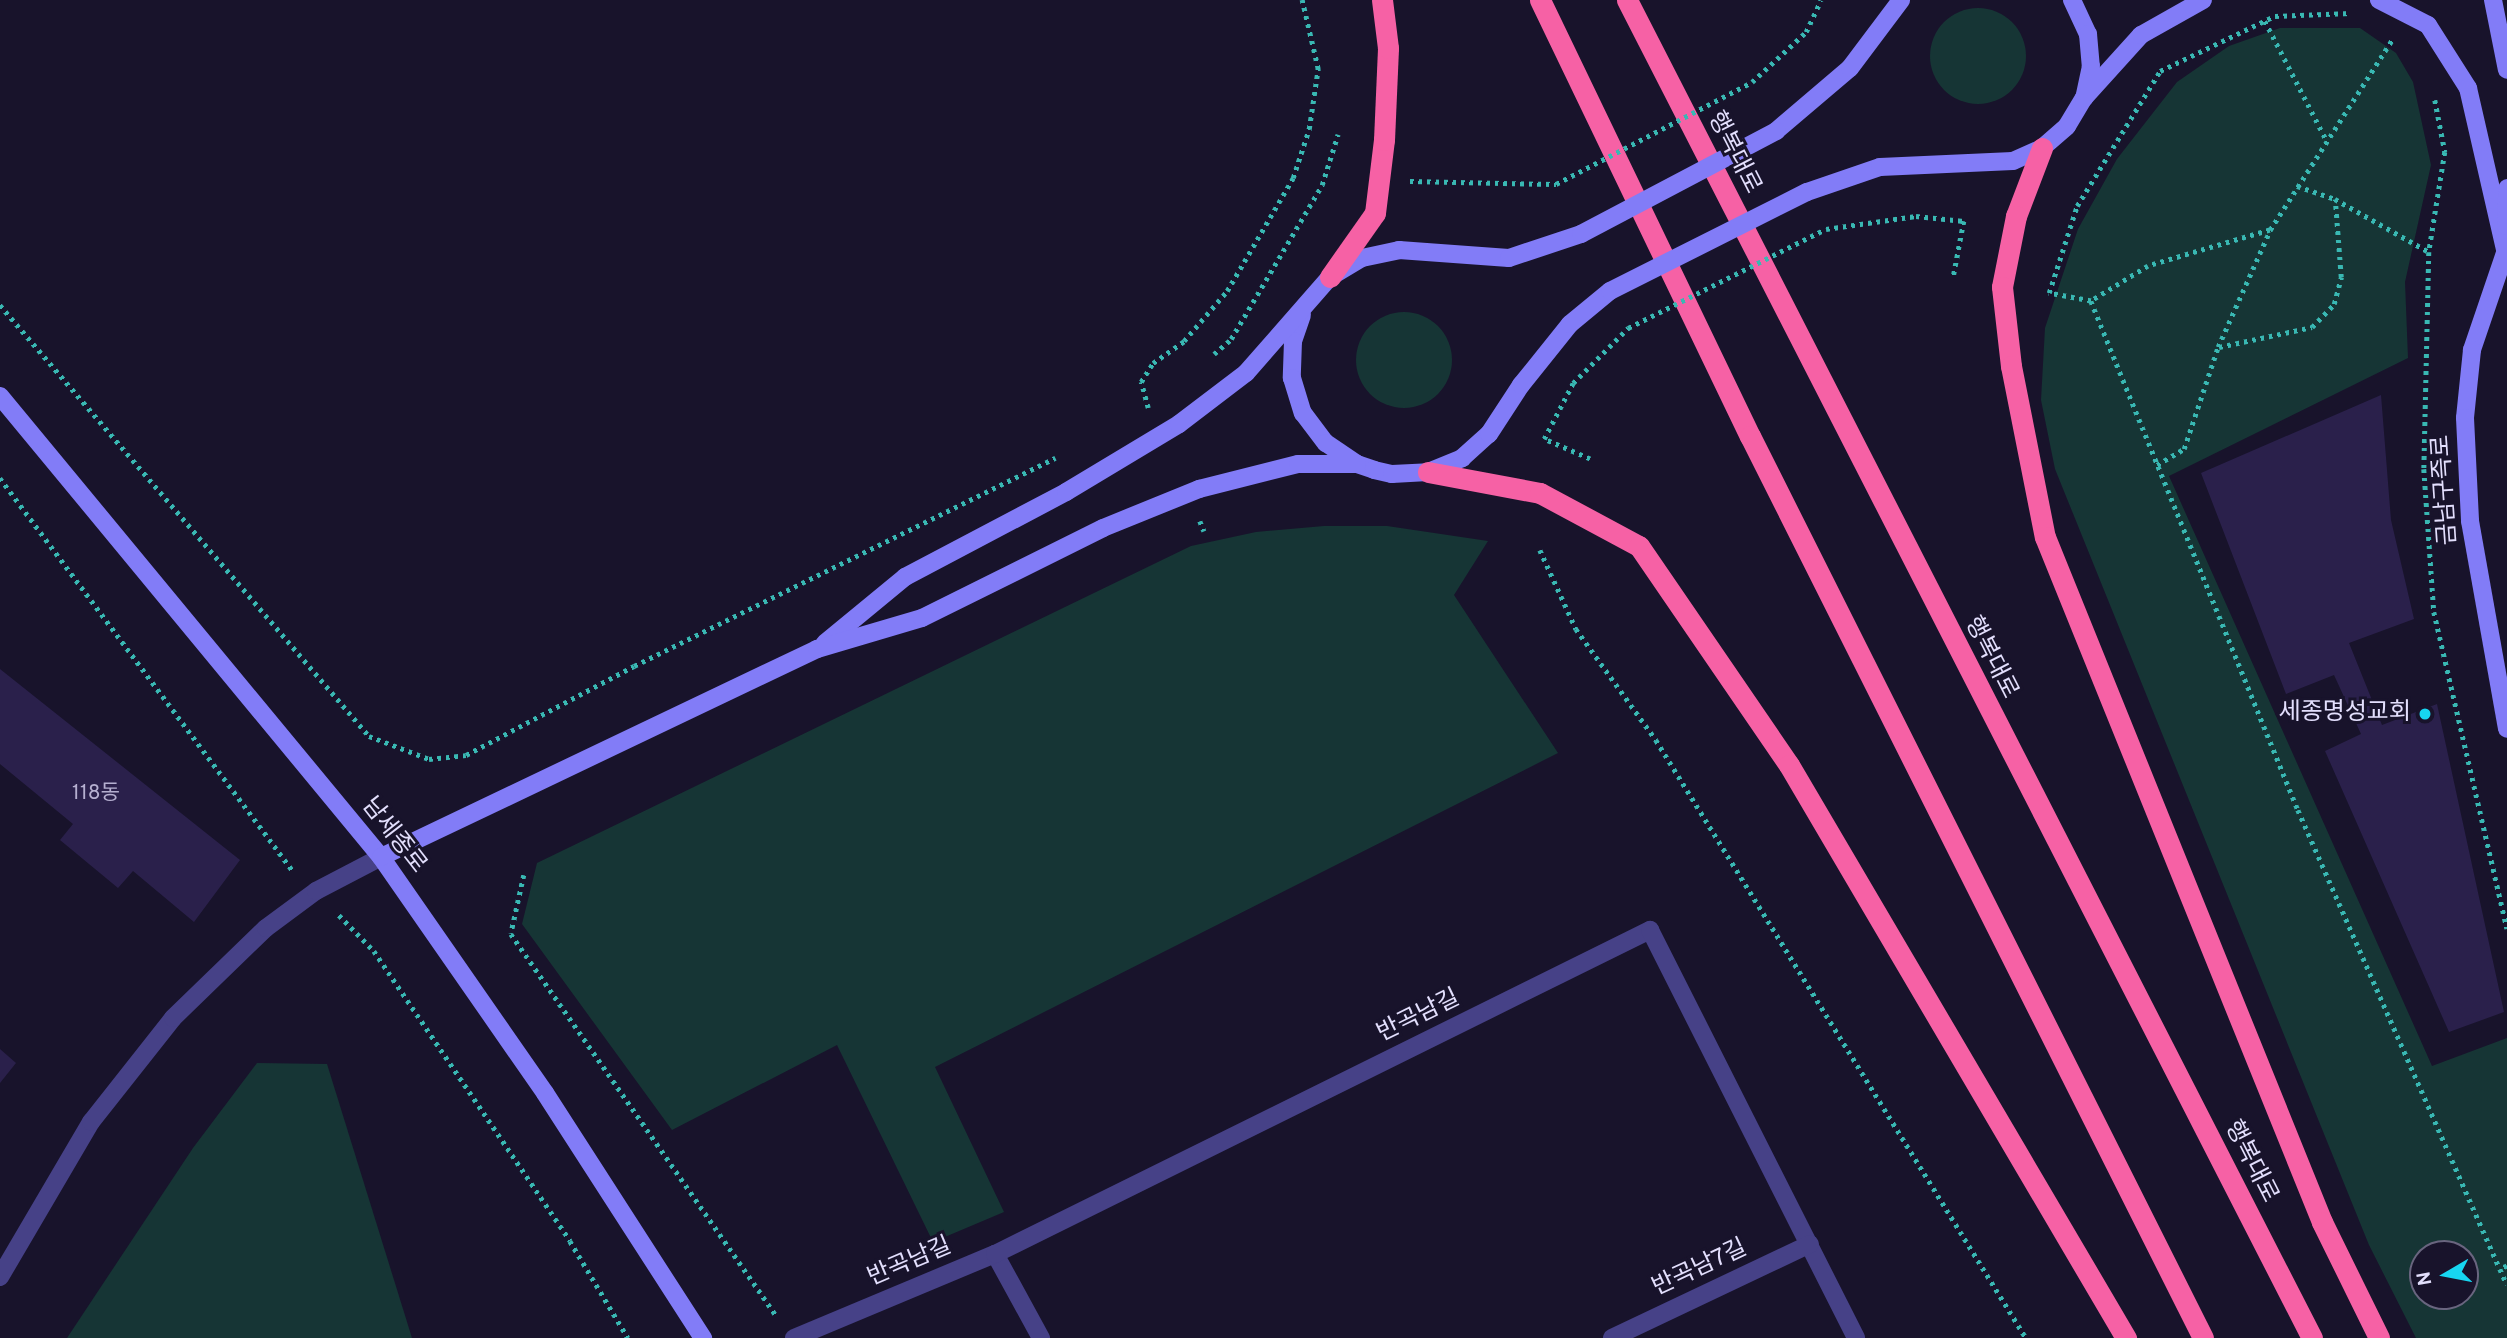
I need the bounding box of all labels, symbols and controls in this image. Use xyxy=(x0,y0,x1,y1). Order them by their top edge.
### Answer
street label: 행복대로 xyxy=(1700,107,1766,199)
street label: 금남구즉로 xyxy=(2428,434,2464,546)
street label: 행복대로 xyxy=(1957,612,2023,704)
place label: 세종명성교회 xyxy=(2279,700,2411,728)
marker: 세종명성교회 xyxy=(2417,706,2433,722)
house number: 118동 xyxy=(72,781,120,807)
street label: 남세종로 xyxy=(354,792,432,880)
street label: 반곡남길 xyxy=(1373,985,1465,1049)
street label: 행복대로 xyxy=(2217,1116,2283,1208)
street label: 반곡남길 xyxy=(864,1232,956,1294)
street label: 반곡남7길 xyxy=(1648,1235,1752,1303)
north arrow xyxy=(2409,1240,2479,1310)
text: N xyxy=(2412,1269,2438,1287)

